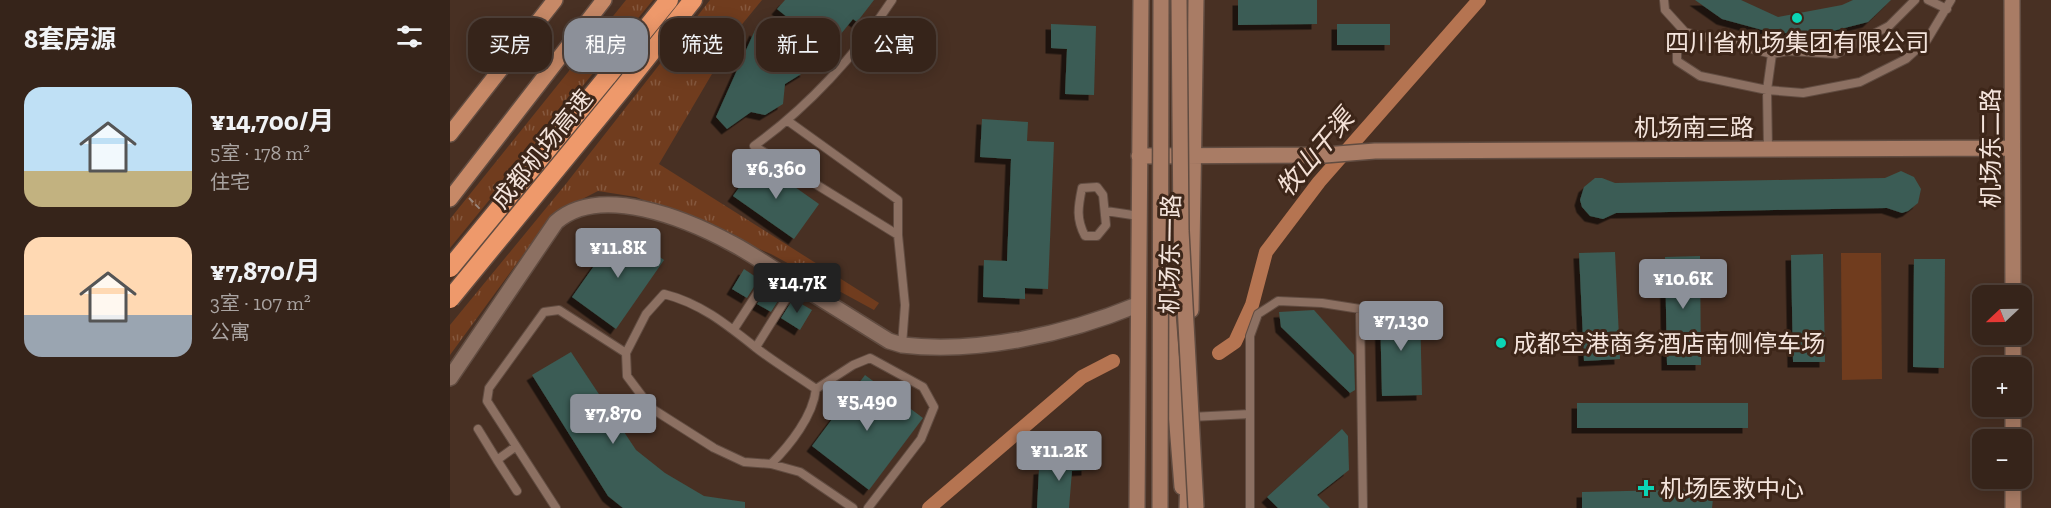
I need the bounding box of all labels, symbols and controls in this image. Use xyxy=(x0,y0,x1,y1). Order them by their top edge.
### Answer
marker: 四川省机场集团有限公司 xyxy=(1790,11,1804,25)
chip: 买房 xyxy=(468,18,552,72)
chip: 租房 xyxy=(564,18,648,72)
chip: 筛选 xyxy=(660,18,744,72)
chip: 新上 xyxy=(756,18,840,72)
chip: 公寓 xyxy=(852,18,936,72)
icon: filters xyxy=(393,20,426,53)
text: 8套房源 xyxy=(24,23,116,55)
place label: 四川省机场集团有限公司 xyxy=(1665,28,1929,57)
street label: 成都机场高速 xyxy=(485,84,599,214)
street label: 机场东二路 xyxy=(1976,88,2005,208)
water label: 牧山干渠 xyxy=(1269,100,1363,203)
text: ¥14,700/月 xyxy=(210,105,334,137)
icon: home xyxy=(72,111,144,183)
street label: 机场南三路 xyxy=(1634,113,1754,142)
text: 5室 · 178 m² xyxy=(210,141,310,165)
pin: ¥6,360 xyxy=(727,149,825,200)
text: ¥6,360 xyxy=(746,156,806,180)
text: 住宅 xyxy=(210,170,250,194)
street label: 机场东一路 xyxy=(1154,194,1186,314)
pin: ¥11.8K xyxy=(569,228,667,279)
text: ¥11.8K xyxy=(590,235,646,259)
text: ¥7,870/月 xyxy=(210,255,321,287)
pin: ¥10.6K xyxy=(1634,259,1732,310)
icon: home xyxy=(72,261,144,333)
pin: ¥14.7K xyxy=(748,263,846,314)
text: ¥10.6K xyxy=(1653,266,1713,290)
text: ¥14.7K xyxy=(768,270,826,294)
north arrow xyxy=(1972,285,2032,345)
map controls xyxy=(1972,285,2032,489)
text: 3室 · 107 m² xyxy=(210,291,311,315)
pin: ¥7,130 xyxy=(1352,301,1450,352)
text: ¥7,130 xyxy=(1373,308,1429,332)
text: 公寓 xyxy=(210,320,250,344)
place label: 成都空港商务酒店南侧停车场 xyxy=(1513,329,1825,358)
marker: 成都空港商务酒店南侧停车场 xyxy=(1494,336,1508,350)
button: + xyxy=(1972,357,2032,417)
pin: ¥5,490 xyxy=(818,381,916,432)
text: ¥5,490 xyxy=(837,388,897,412)
pin: ¥7,870 xyxy=(564,394,662,445)
text: ¥7,870 xyxy=(584,401,642,425)
button: − xyxy=(1972,429,2032,489)
pin: ¥11.2K xyxy=(1010,431,1108,482)
text: ¥11.2K xyxy=(1031,438,1087,462)
place label: 机场医救中心 xyxy=(1660,474,1804,503)
marker: 机场医救中心 xyxy=(1637,479,1655,497)

